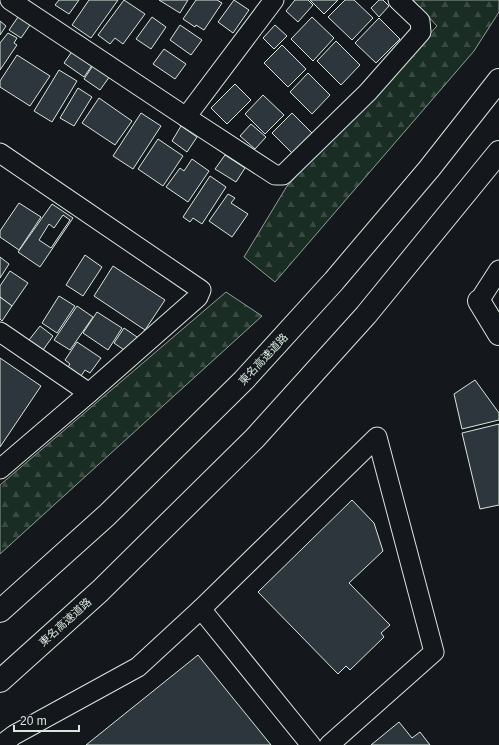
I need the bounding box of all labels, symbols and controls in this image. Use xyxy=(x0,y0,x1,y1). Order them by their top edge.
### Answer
street label: 東名高速道路 xyxy=(236,331,290,387)
street label: 東名高速道路 xyxy=(36,595,94,649)
scale bar xyxy=(14,707,79,733)
text: 20 m xyxy=(20,714,47,728)

